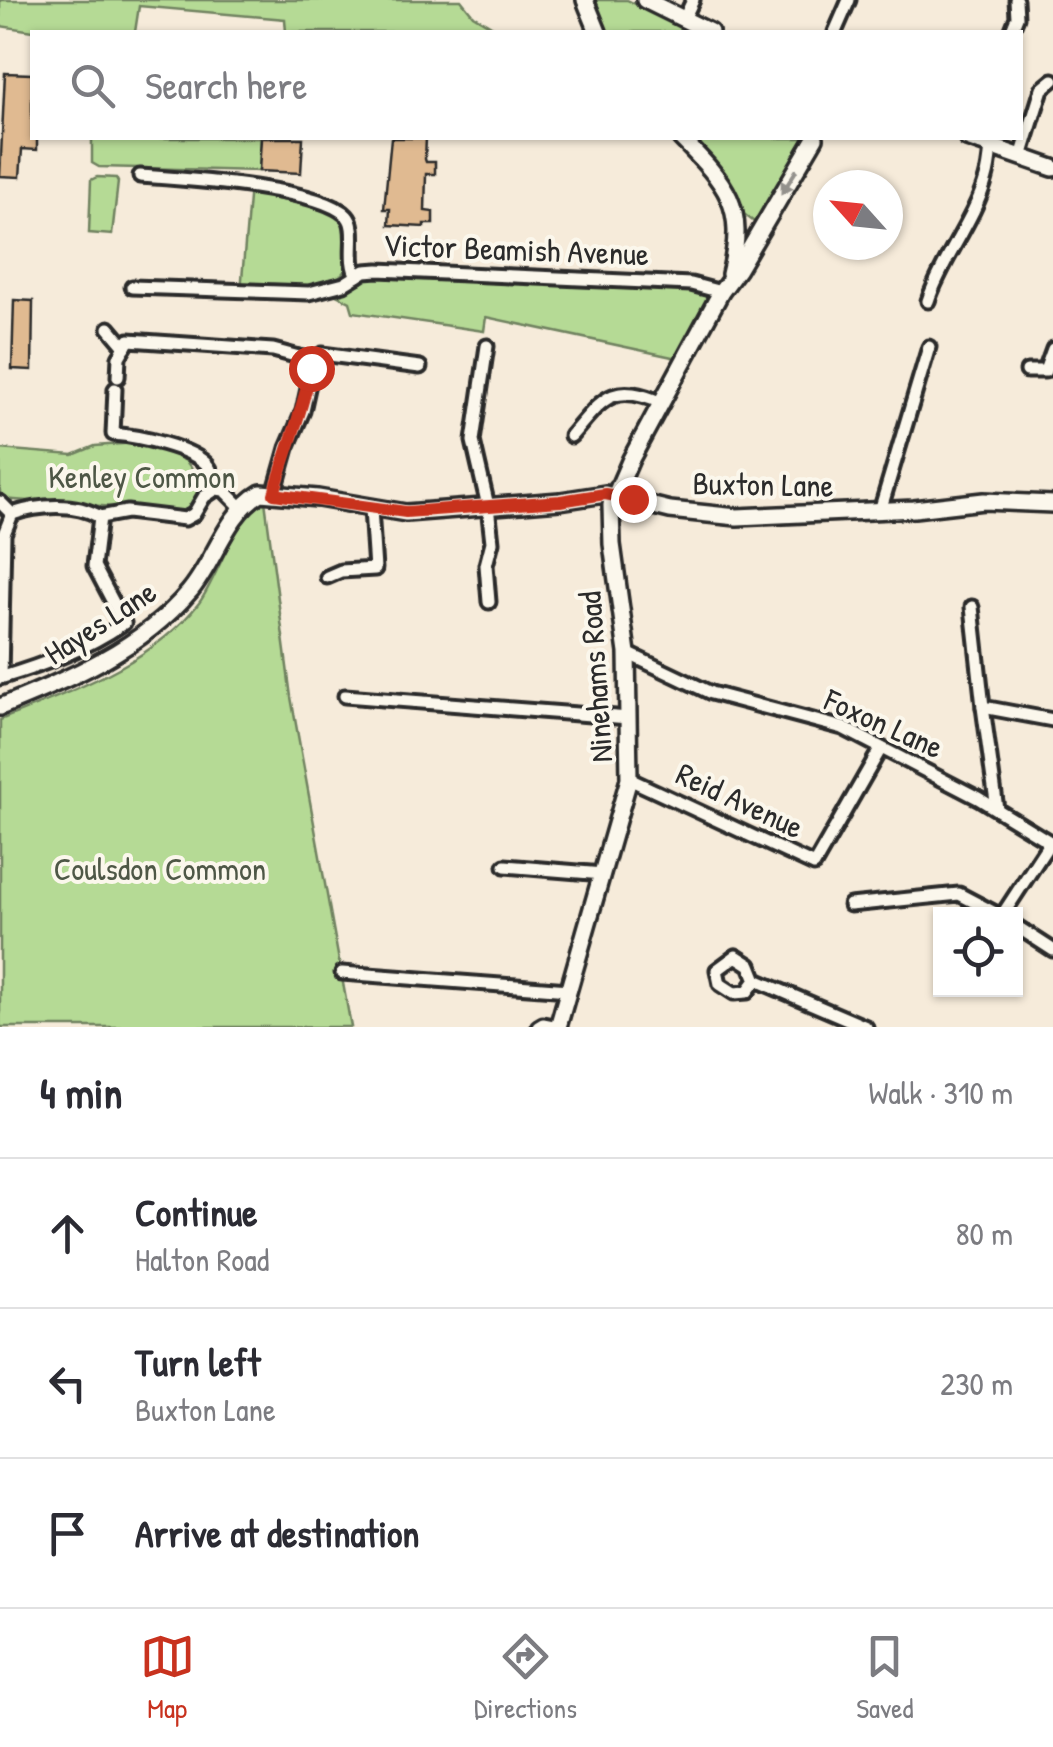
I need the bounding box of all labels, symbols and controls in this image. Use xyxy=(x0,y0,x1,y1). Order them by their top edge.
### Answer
search box xyxy=(30,30,1023,140)
icon: search xyxy=(65,58,120,113)
text: Search here xyxy=(145,59,307,111)
one-way arrow xyxy=(781,168,798,196)
north arrow xyxy=(813,170,903,260)
street label: Victor Beamish Avenue xyxy=(382,223,650,275)
route start xyxy=(289,346,335,392)
park label: Kenley Common xyxy=(48,455,236,498)
street label: Buxton Lane xyxy=(692,461,834,507)
route end xyxy=(611,477,657,523)
street label: Hayes Lane xyxy=(36,570,164,674)
street label: Ninehams Road xyxy=(568,590,622,764)
street label: Foxon Lane xyxy=(817,677,950,768)
street label: Reid Avenue xyxy=(670,752,811,848)
park label: Coulsdon Common xyxy=(54,847,266,890)
map controls xyxy=(933,907,1023,997)
button: locate xyxy=(933,907,1023,997)
text: 4 min xyxy=(40,1064,122,1121)
text: Walk · 310 m xyxy=(868,1071,1013,1114)
text: Continue xyxy=(135,1186,257,1238)
icon: ahead xyxy=(40,1206,95,1261)
text: 80 m xyxy=(956,1212,1013,1255)
text: Halton Road xyxy=(135,1238,269,1281)
text: Turn left xyxy=(135,1336,260,1388)
icon: left xyxy=(40,1356,95,1411)
text: 230 m xyxy=(940,1362,1013,1405)
text: Buxton Lane xyxy=(135,1388,276,1431)
icon: arrive xyxy=(40,1506,95,1561)
text: Arrive at destination xyxy=(135,1507,419,1559)
tab: Map xyxy=(140,1629,195,1727)
tab: Directions xyxy=(474,1629,577,1727)
tab: Saved xyxy=(856,1629,913,1727)

